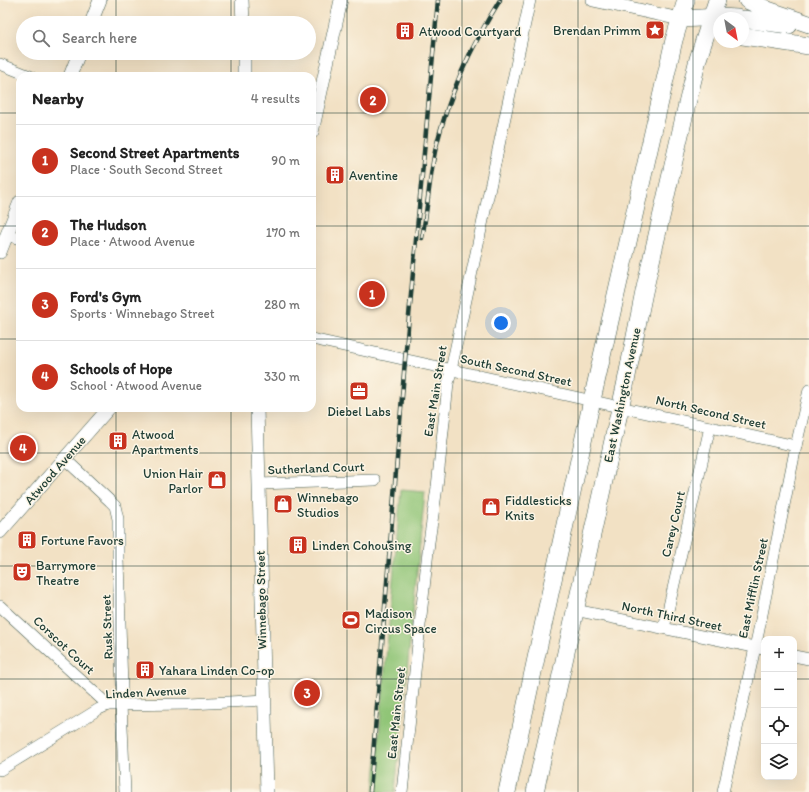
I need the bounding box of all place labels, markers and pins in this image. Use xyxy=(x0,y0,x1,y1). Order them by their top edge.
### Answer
place icon: Brendan Primm xyxy=(644,19,666,41)
building icon: Atwood Courtyard xyxy=(394,20,416,42)
place label: Brendan Primm xyxy=(553,23,641,38)
place label: Atwood Courtyard xyxy=(419,24,521,39)
pin: 2 xyxy=(360,85,386,115)
building icon: Aventine xyxy=(324,164,346,186)
place label: Aventine xyxy=(349,168,398,183)
pin: 1 xyxy=(359,279,385,309)
office icon: Diebel Labs xyxy=(348,380,370,402)
place label: Diebel Labs xyxy=(327,404,391,419)
place label: Atwood Apartments xyxy=(132,427,199,457)
building icon: Atwood Apartments xyxy=(107,430,129,452)
pin: 4 xyxy=(10,433,36,463)
place label: Union Hair Parlor xyxy=(143,466,204,496)
shop icon: Union Hair Parlor xyxy=(206,469,228,491)
place label: Winnebago Studios xyxy=(297,490,359,520)
shop icon: Winnebago Studios xyxy=(272,493,294,515)
place label: Fiddlesticks Knits xyxy=(505,493,572,523)
shop icon: Fiddlesticks Knits xyxy=(480,496,502,518)
building icon: Fortune Favors xyxy=(16,529,38,551)
place label: Fortune Favors xyxy=(41,533,124,548)
building icon: Linden Cohousing xyxy=(287,534,309,556)
place label: Linden Cohousing xyxy=(312,538,412,553)
place label: Barrymore Theatre xyxy=(36,558,96,588)
theatre icon: Barrymore Theatre xyxy=(11,561,33,583)
place label: Madison Circus Space xyxy=(365,606,437,636)
sports icon: Madison Circus Space xyxy=(340,609,362,631)
building icon: Yahara Linden Co-op xyxy=(134,659,156,681)
place label: Yahara Linden Co-op xyxy=(159,663,275,678)
pin: 3 xyxy=(294,678,320,708)

